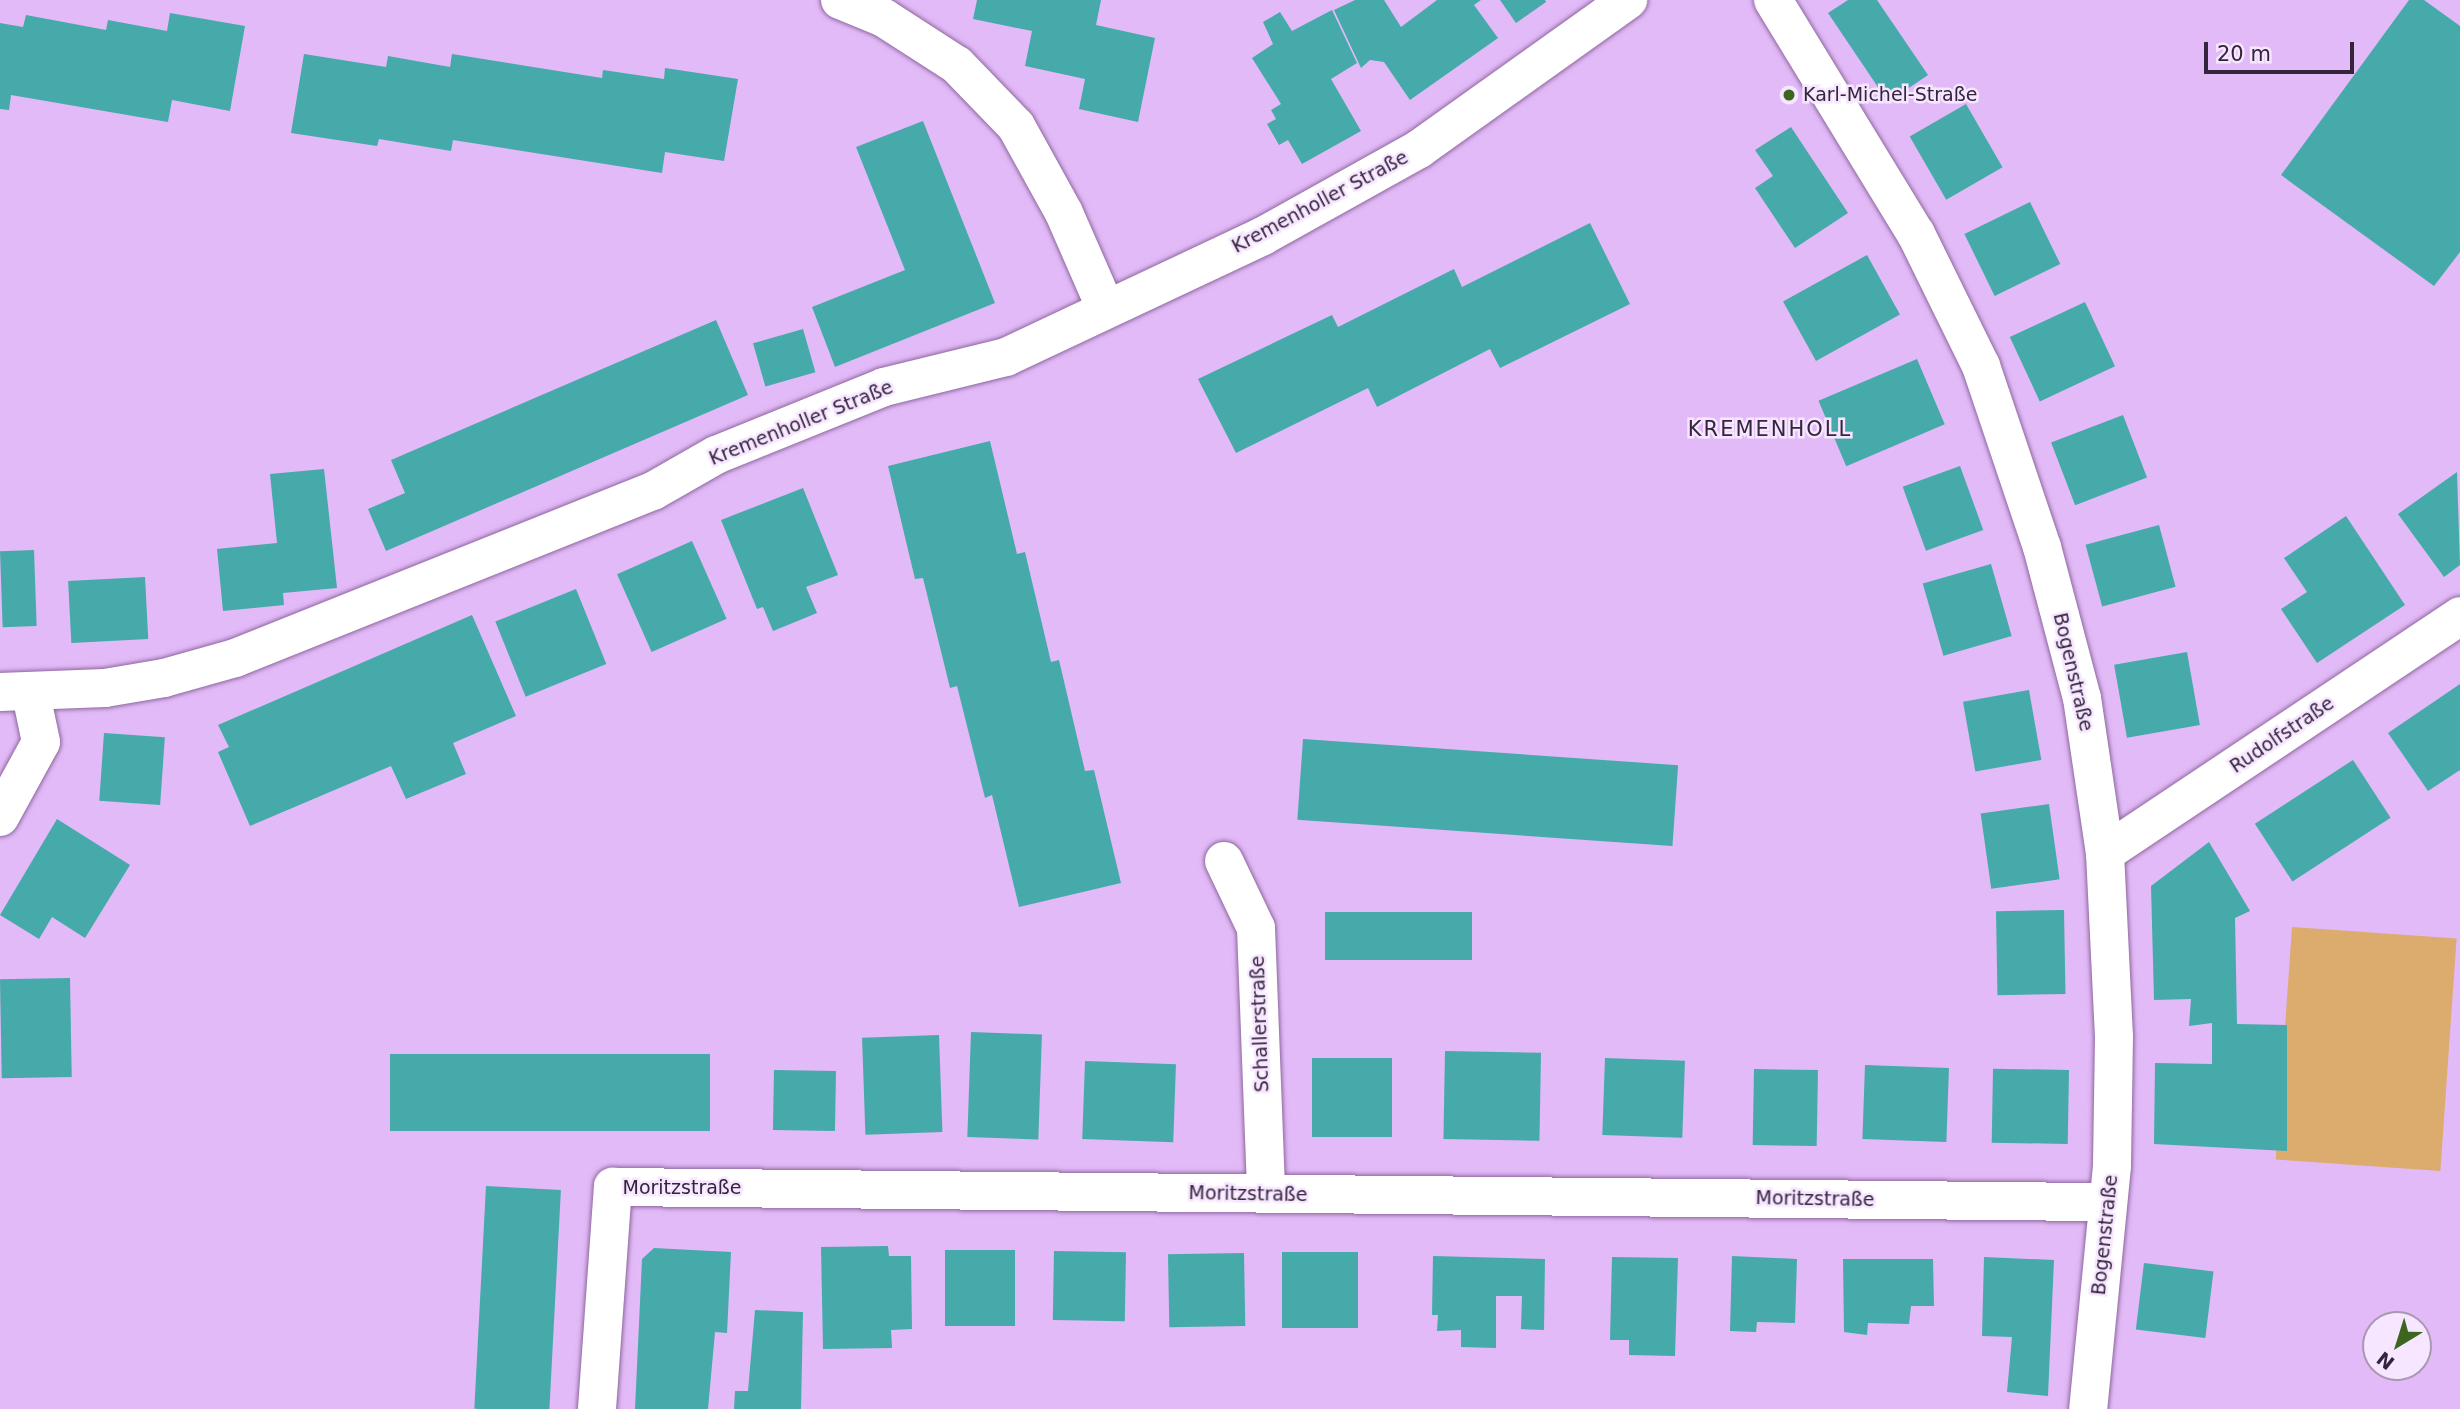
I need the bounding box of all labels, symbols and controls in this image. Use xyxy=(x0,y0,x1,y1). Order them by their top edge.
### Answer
scale bar xyxy=(2208,28,2358,72)
text: 20 m xyxy=(2217,42,2271,66)
place label: Karl-Michel-Straße xyxy=(1803,84,1977,106)
marker: Karl-Michel-Straße xyxy=(1781,87,1797,103)
street label: Kremenholler Straße xyxy=(1228,146,1412,258)
street label: Kremenholler Straße xyxy=(706,376,896,470)
district label: KREMENHOLL xyxy=(1689,416,1851,442)
street label: Bogenstraße xyxy=(2048,611,2098,733)
street label: Rudolfstraße xyxy=(2226,692,2338,778)
street label: Schallerstraße xyxy=(1246,955,1274,1093)
street label: Bogenstraße xyxy=(2087,1174,2123,1296)
street label: Moritzstraße xyxy=(623,1177,741,1199)
street label: Moritzstraße xyxy=(1188,1182,1308,1206)
street label: Moritzstraße xyxy=(1755,1187,1875,1211)
north arrow xyxy=(2362,1311,2432,1381)
text: N xyxy=(2372,1347,2398,1375)

